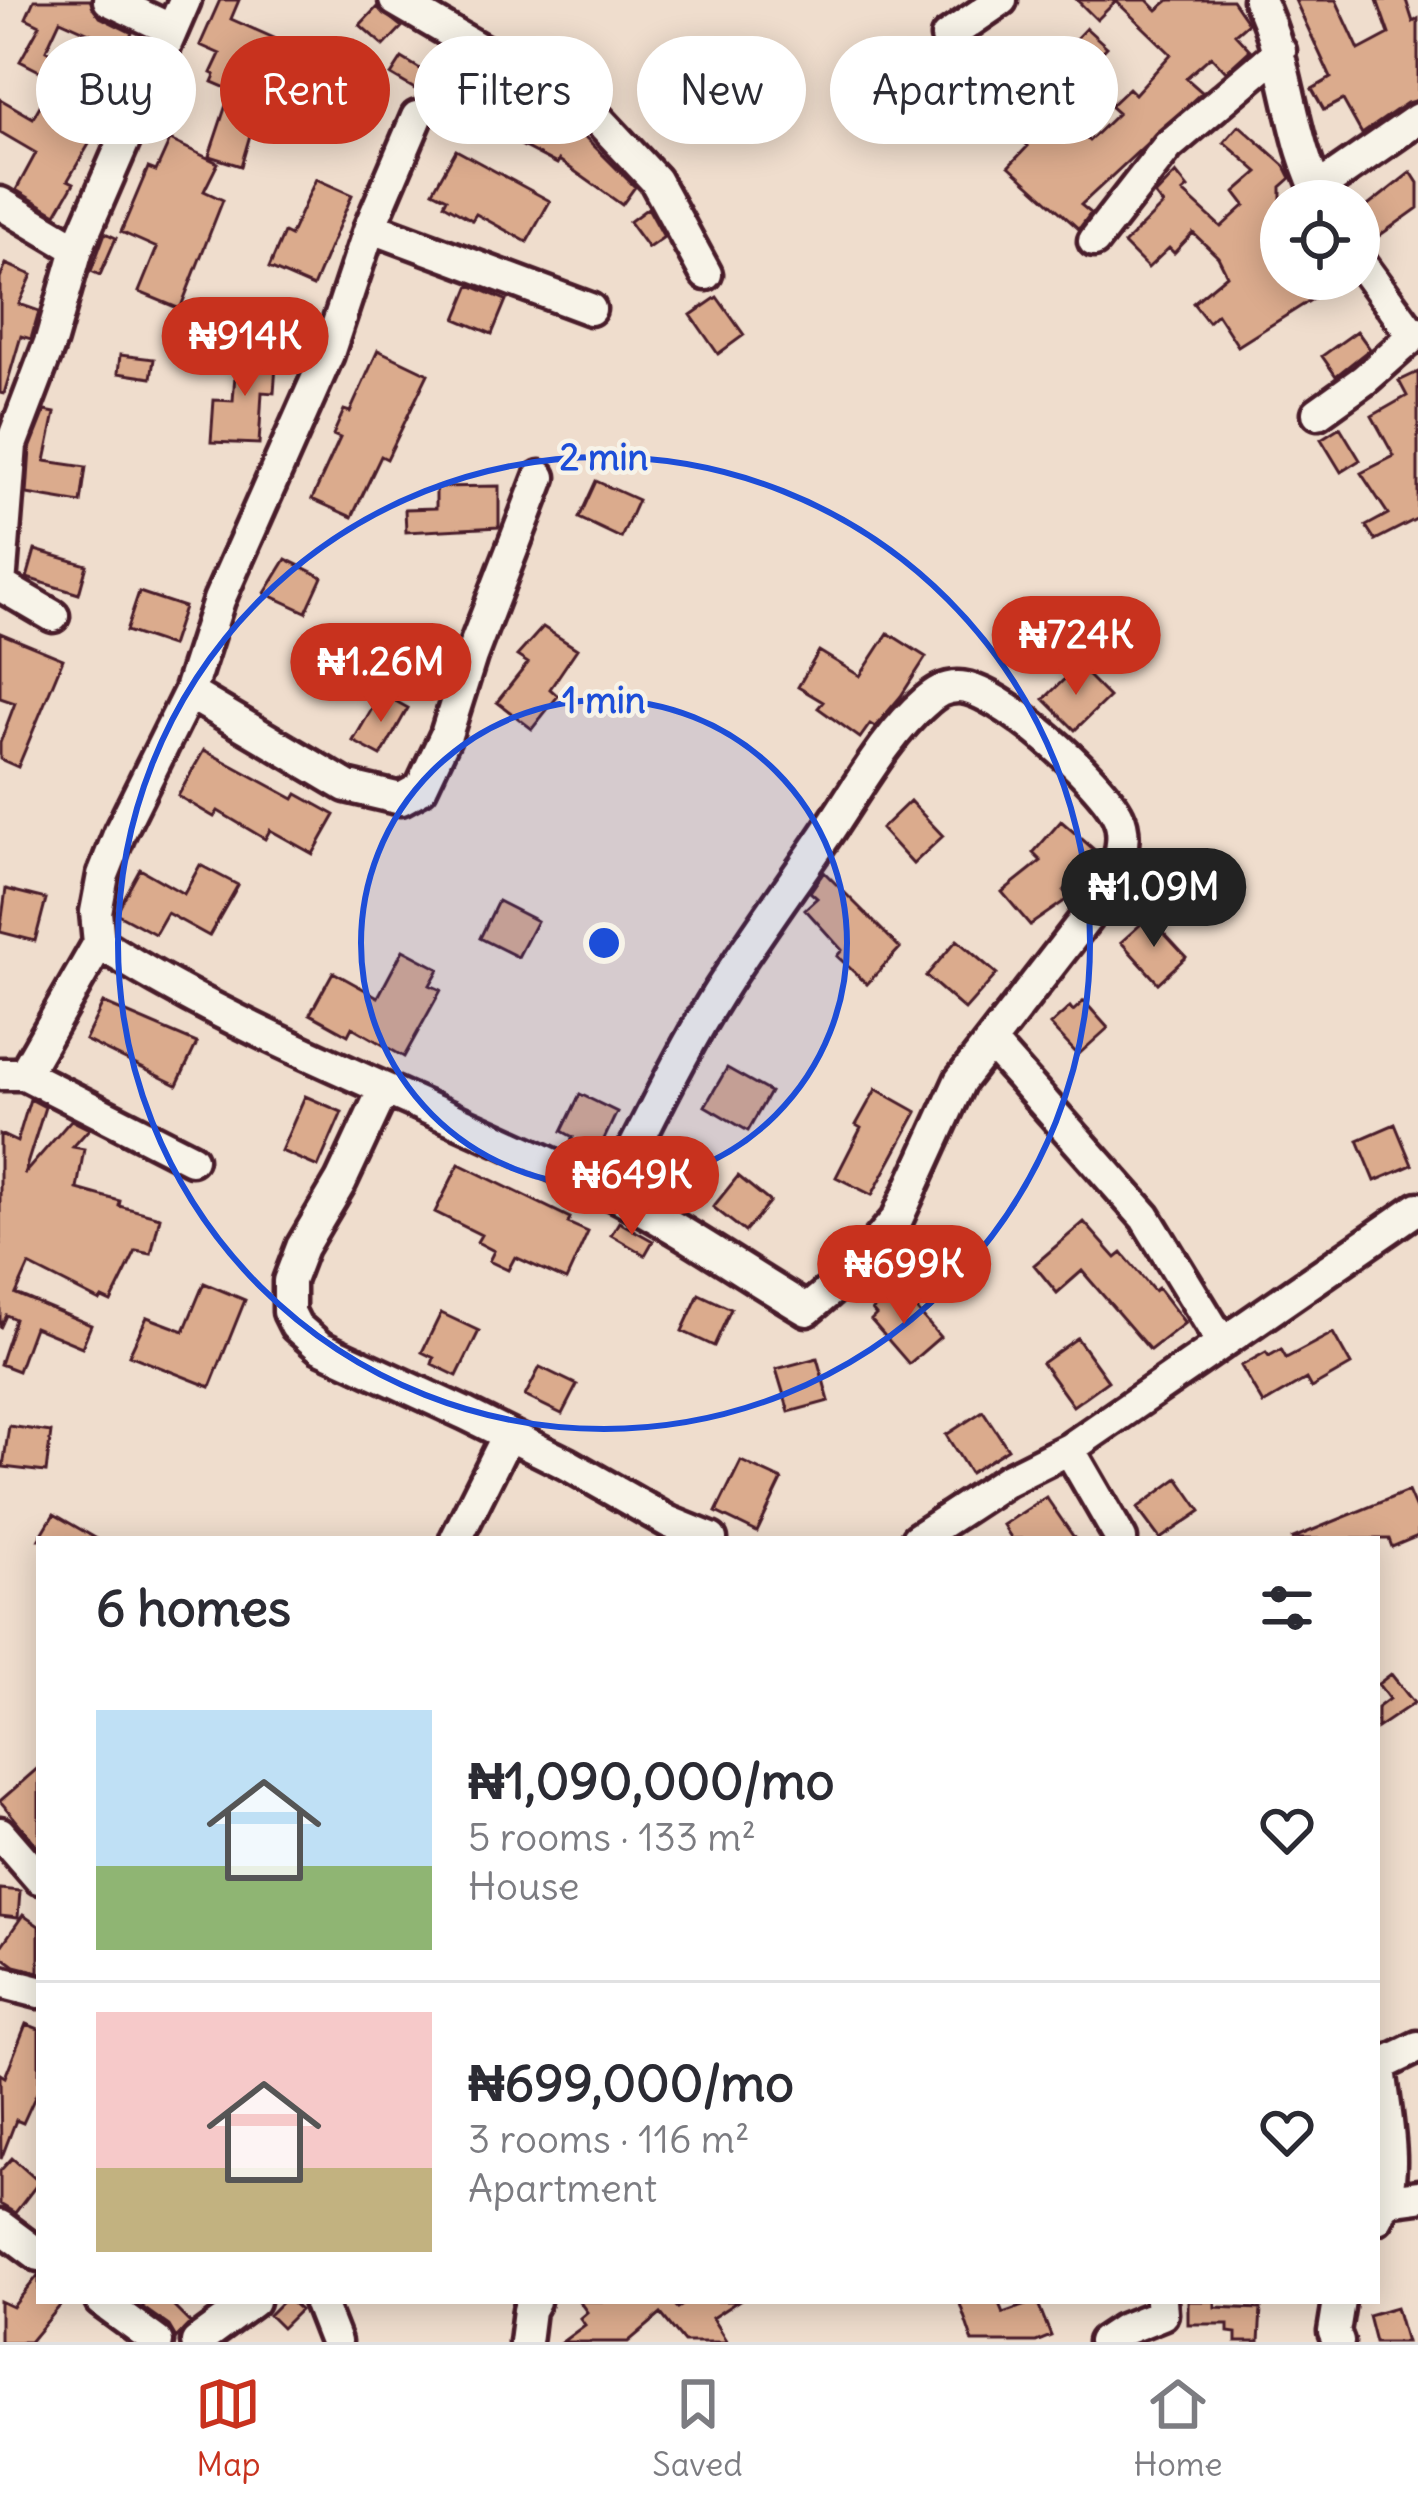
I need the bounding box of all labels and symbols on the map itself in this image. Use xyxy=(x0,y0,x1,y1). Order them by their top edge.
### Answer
pin: ₦914K xyxy=(161,297,329,399)
text: 2 min xyxy=(560,435,649,480)
pin: ₦724K xyxy=(992,596,1160,698)
pin: ₦1.26M xyxy=(283,623,479,725)
text: 1 min xyxy=(562,678,646,723)
pin: ₦1.09M xyxy=(1056,848,1252,950)
centre of rings xyxy=(583,922,625,964)
pin: ₦649K xyxy=(548,1136,716,1238)
pin: ₦699K xyxy=(820,1225,988,1327)

